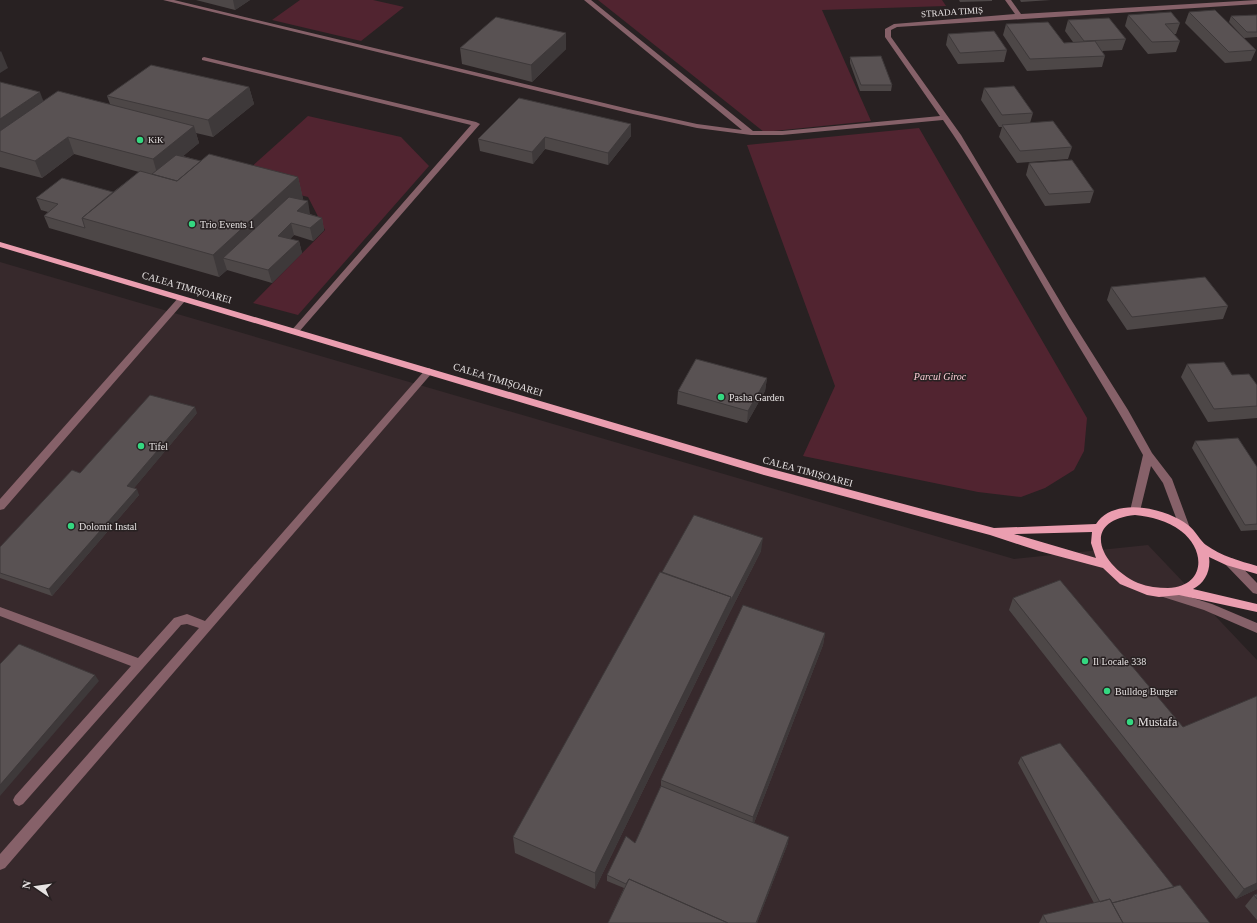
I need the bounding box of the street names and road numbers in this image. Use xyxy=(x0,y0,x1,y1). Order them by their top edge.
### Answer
street label: STRADA TIMIȘ xyxy=(921,5,983,19)
street label: CALEA TIMIȘOAREI xyxy=(141,269,233,306)
street label: CALEA TIMIȘOAREI xyxy=(452,361,544,398)
street label: CALEA TIMIȘOAREI xyxy=(762,454,854,489)

